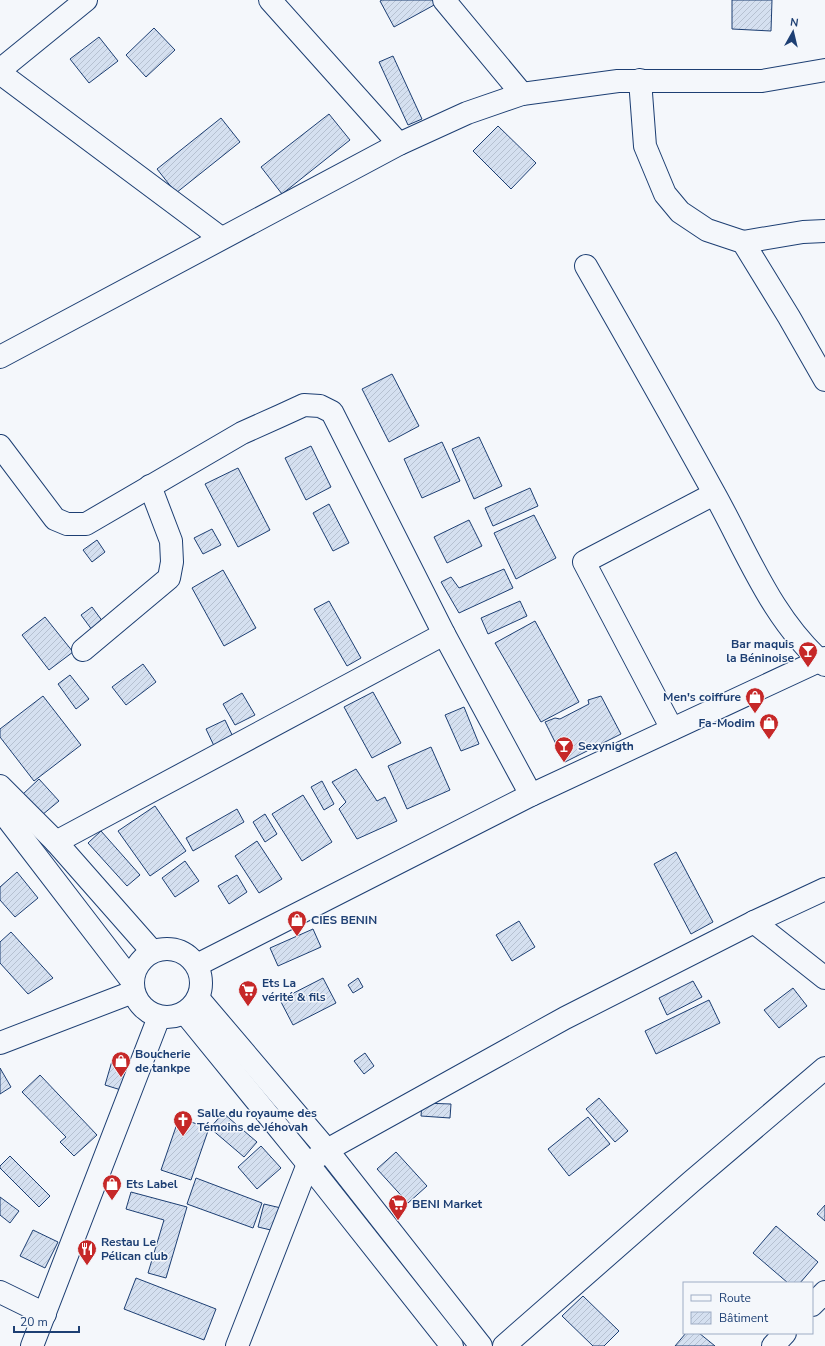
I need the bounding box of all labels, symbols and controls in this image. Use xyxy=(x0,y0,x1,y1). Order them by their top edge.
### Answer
north arrow xyxy=(773,12,813,52)
text: N xyxy=(789,15,799,31)
place label: Bar maquis la Béninoise xyxy=(726,636,794,666)
bar icon: Bar maquis la Béninoise xyxy=(797,640,819,668)
shop icon: Men's coiffure xyxy=(744,686,766,714)
place label: Men's coiffure xyxy=(663,689,741,705)
shop icon: Fa-Modim xyxy=(758,712,780,740)
place label: Fa-Modim xyxy=(699,715,755,731)
bar icon: Sexynigth xyxy=(553,735,575,763)
place label: Sexynigth xyxy=(578,738,634,754)
shop icon: CIES BENIN xyxy=(286,909,308,937)
place label: CIES BENIN xyxy=(311,912,377,928)
place label: Ets La vérité & fils xyxy=(261,975,326,1005)
supermarket icon: Ets La vérité & fils xyxy=(237,979,259,1007)
place label: Boucherie de tankpe xyxy=(135,1046,191,1076)
shop icon: Boucherie de tankpe xyxy=(110,1050,132,1078)
place label: Salle du royaume des Témoins de Jéhovah xyxy=(197,1105,317,1135)
church icon: Salle du royaume des Témoins de Jéhovah xyxy=(172,1109,194,1137)
shop icon: Ets Label xyxy=(101,1173,123,1201)
place label: Ets Label xyxy=(126,1176,178,1192)
supermarket icon: BENI Market xyxy=(387,1193,409,1221)
place label: BENI Market xyxy=(412,1196,482,1212)
place label: Restau Le Pélican club xyxy=(101,1234,168,1264)
restaurant icon: Restau Le Pélican club xyxy=(76,1238,98,1266)
legend xyxy=(683,1282,813,1334)
text: Route xyxy=(719,1290,751,1306)
scale bar xyxy=(14,1308,79,1334)
text: Bâtiment xyxy=(719,1310,769,1326)
text: 20 m xyxy=(20,1314,48,1330)

